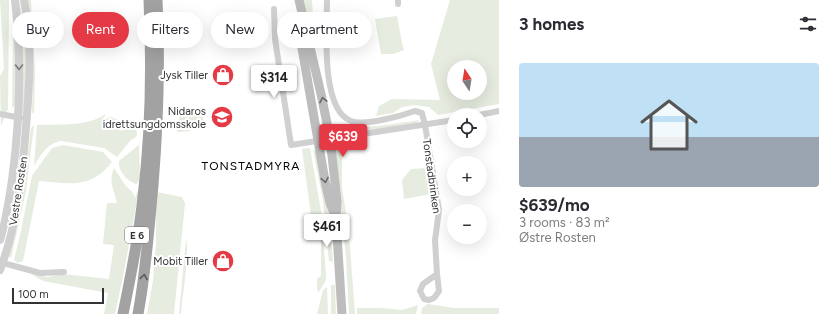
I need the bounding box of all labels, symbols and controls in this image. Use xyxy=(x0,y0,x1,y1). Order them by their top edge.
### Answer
chip: Buy xyxy=(12,12,64,48)
chip: Rent xyxy=(72,12,129,48)
chip: Filters xyxy=(137,12,203,48)
chip: New xyxy=(211,12,269,48)
chip: Apartment xyxy=(277,12,372,48)
icon: filters xyxy=(797,13,819,35)
text: 3 homes xyxy=(519,14,584,34)
north arrow xyxy=(447,60,487,100)
map controls xyxy=(447,60,487,244)
shop icon: Jysk Tiller xyxy=(210,62,236,88)
one-way arrow xyxy=(15,64,23,70)
pin: $314 xyxy=(250,65,298,99)
place label: Jysk Tiller xyxy=(160,69,208,82)
text: $314 xyxy=(260,70,288,85)
icon: home xyxy=(633,89,705,161)
one-way arrow xyxy=(319,97,327,103)
school or university icon: Nidaros idrettsungdomsskole xyxy=(209,104,235,130)
place label: Nidaros idrettsungdomsskole xyxy=(103,105,206,131)
button: locate xyxy=(447,108,487,148)
pin: $639 xyxy=(319,124,367,158)
text: $639 xyxy=(328,129,358,144)
street label: Tonstadbrinken xyxy=(420,138,443,214)
street label: Vestre Rosten xyxy=(7,156,30,226)
button: + xyxy=(447,156,487,196)
district label: TONSTADMYRA xyxy=(202,159,300,173)
one-way arrow xyxy=(320,177,329,183)
text: $639/mo xyxy=(519,195,590,215)
button: − xyxy=(447,204,487,244)
pin: $461 xyxy=(303,214,351,248)
text: 3 rooms · 83 m² xyxy=(519,215,610,230)
text: $461 xyxy=(313,219,341,234)
road number: E 6 xyxy=(125,227,149,243)
text: Østre Rosten xyxy=(519,230,596,245)
shop icon: Mobit Tiller xyxy=(210,248,236,274)
place label: Mobit Tiller xyxy=(153,255,208,268)
one-way arrow xyxy=(139,274,148,280)
scale bar xyxy=(12,286,104,305)
text: 100 m xyxy=(18,288,49,301)

